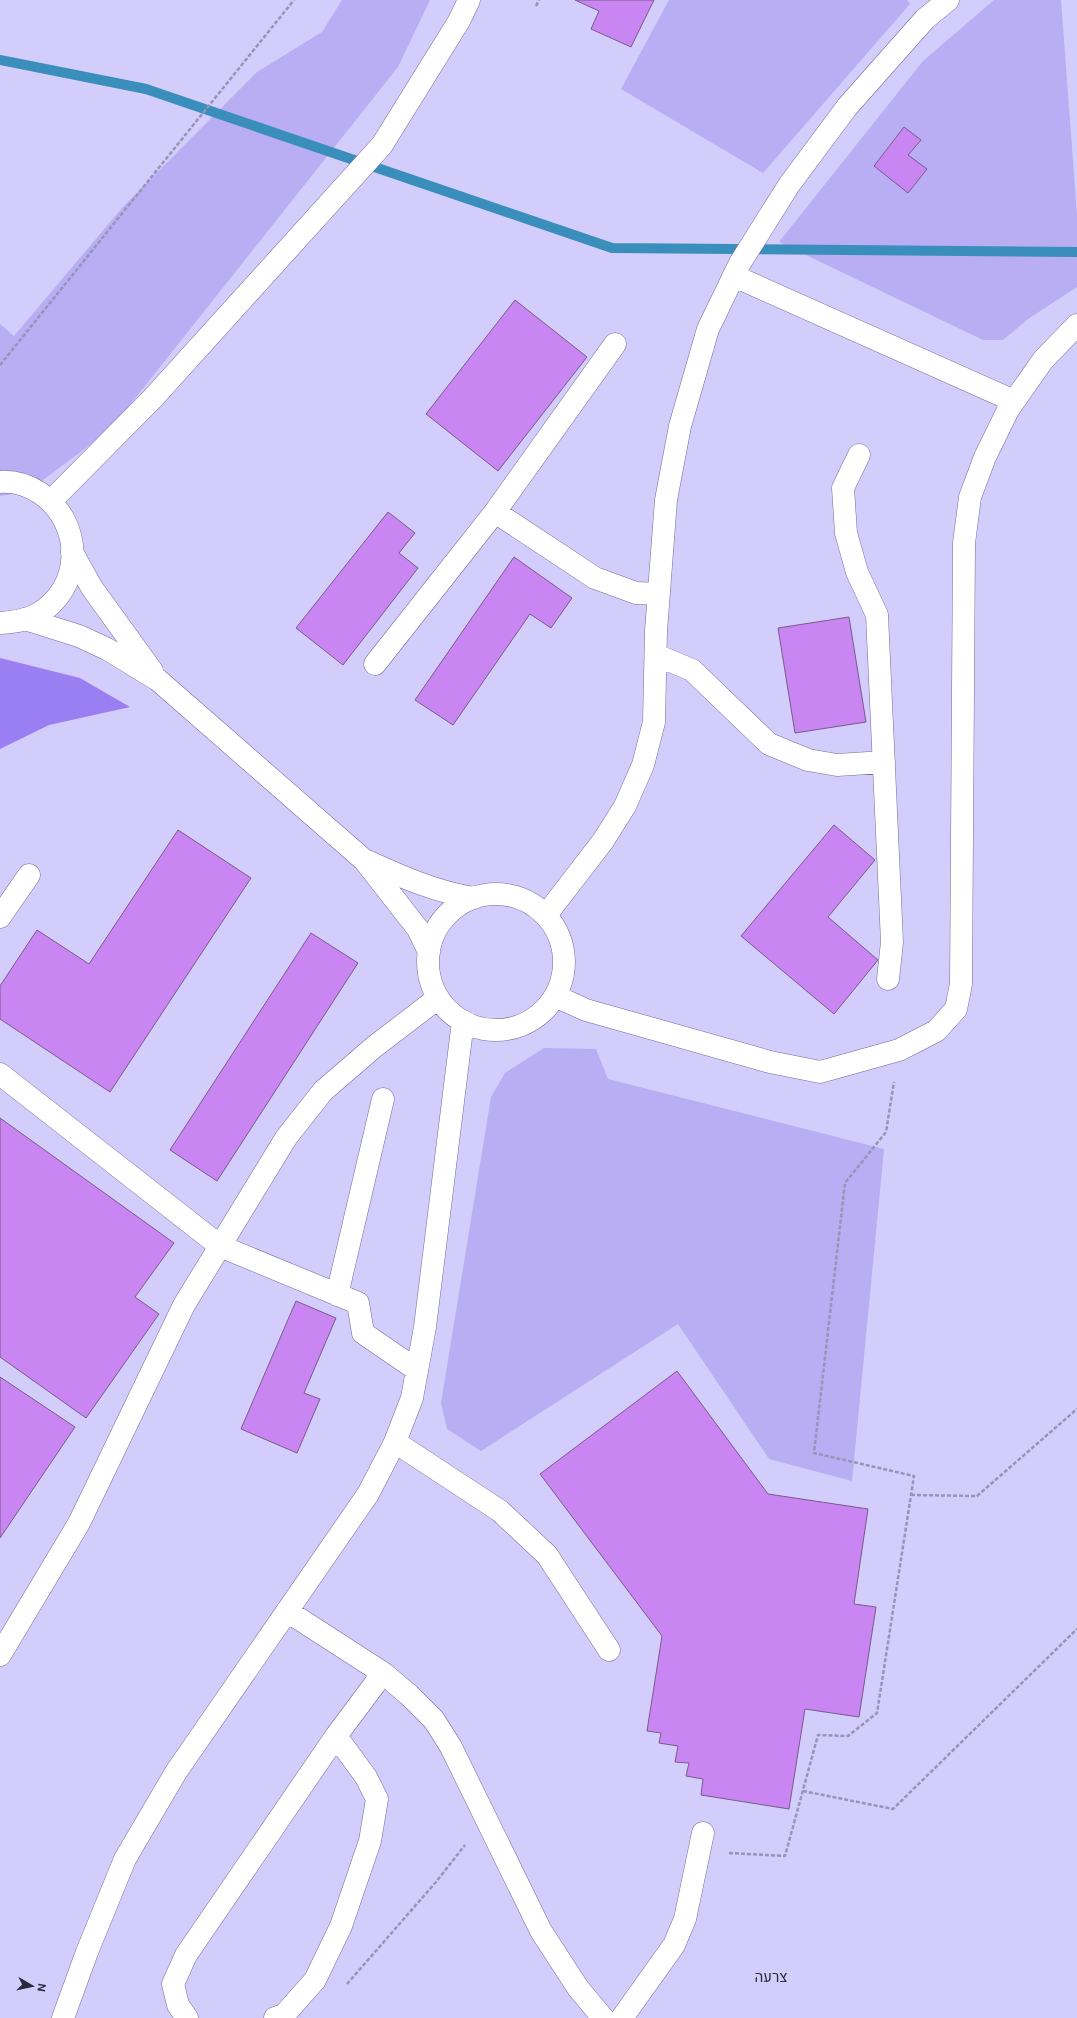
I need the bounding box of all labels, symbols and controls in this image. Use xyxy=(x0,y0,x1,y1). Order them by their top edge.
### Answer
north arrow xyxy=(12,1966,52,2006)
district label: צרעה xyxy=(754,1967,788,1987)
text: N xyxy=(34,1983,49,1993)

